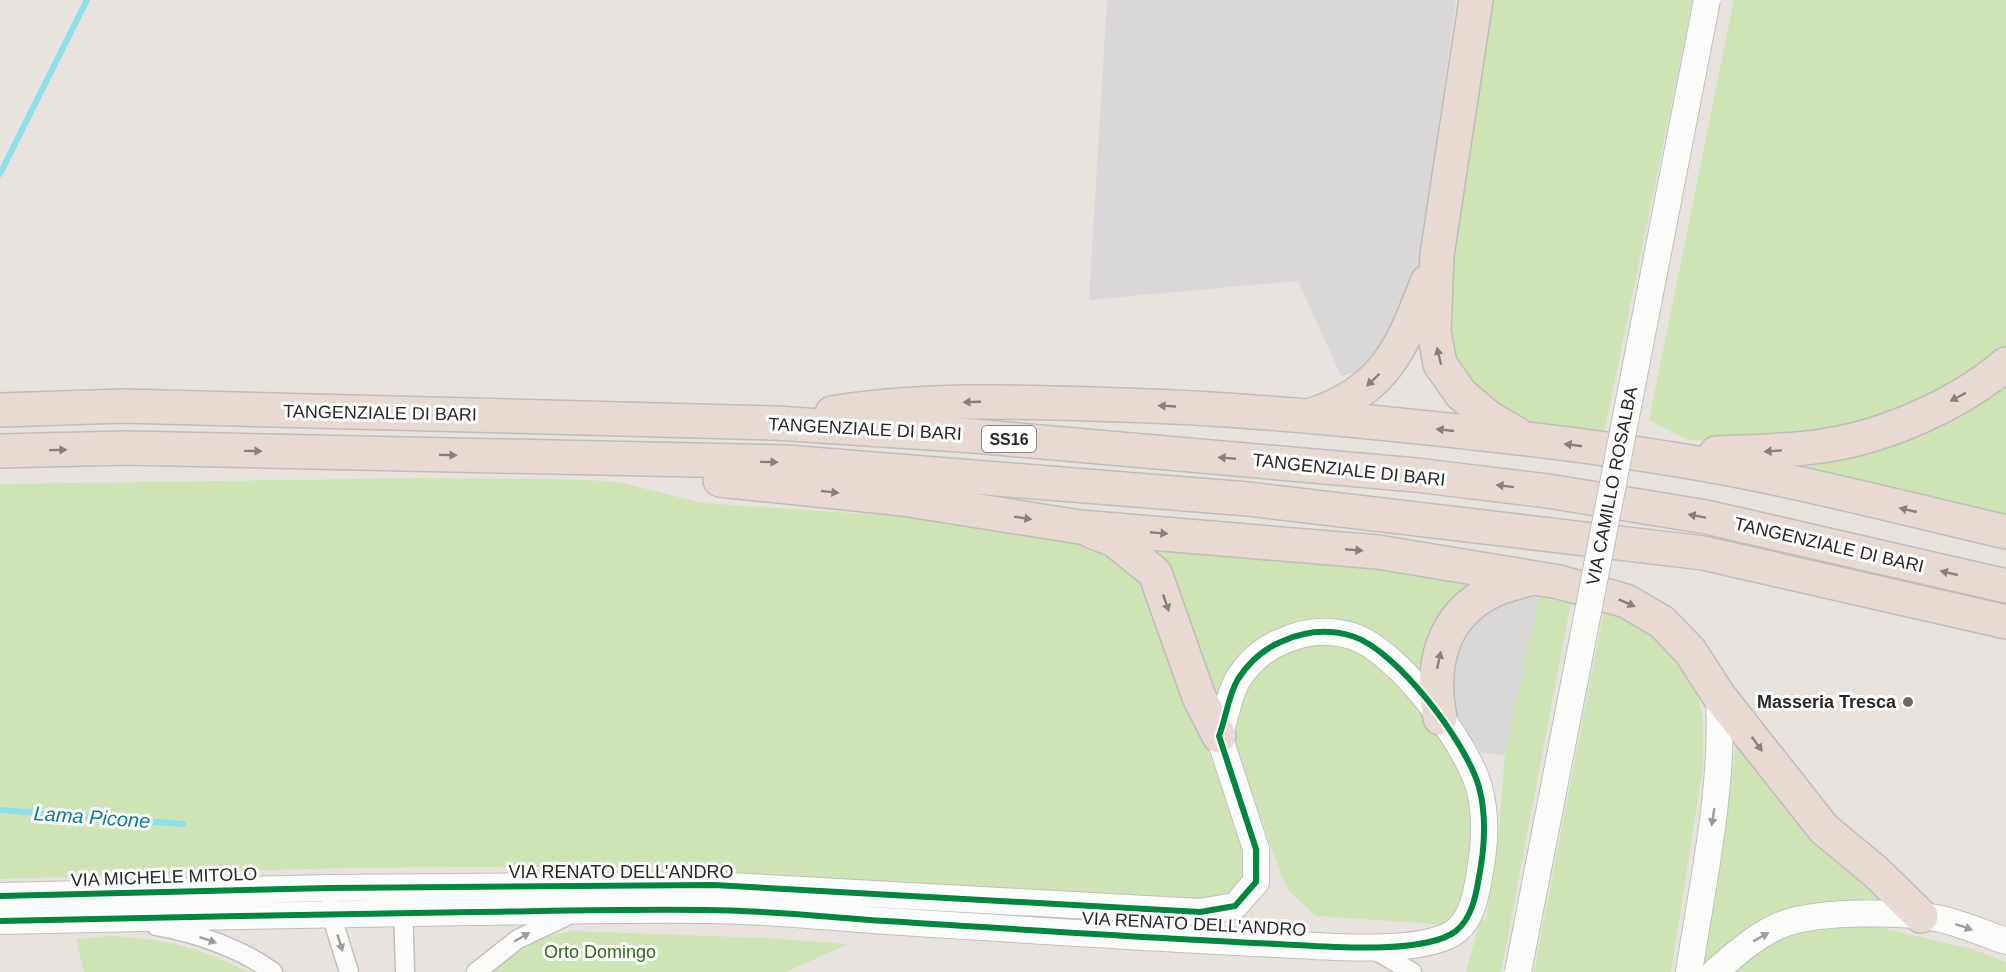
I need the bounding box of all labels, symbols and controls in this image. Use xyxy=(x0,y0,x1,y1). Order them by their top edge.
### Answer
one-way arrow xyxy=(1434,347,1444,365)
one-way arrow xyxy=(1366,373,1381,387)
street label: VIA CAMILLO ROSALBA xyxy=(1583,385,1641,587)
one-way arrow xyxy=(1949,392,1966,402)
one-way arrow xyxy=(962,397,981,407)
street label: TANGENZIALE DI BARI xyxy=(283,401,477,425)
one-way arrow xyxy=(1157,402,1176,411)
street label: TANGENZIALE DI BARI xyxy=(768,414,962,444)
one-way arrow xyxy=(1435,425,1454,435)
road number: SS16 xyxy=(982,426,1036,452)
one-way arrow xyxy=(1563,440,1582,449)
one-way arrow xyxy=(49,445,68,455)
one-way arrow xyxy=(244,446,263,456)
one-way arrow xyxy=(1763,446,1782,456)
one-way arrow xyxy=(439,450,458,460)
street label: TANGENZIALE DI BARI xyxy=(1252,450,1446,490)
one-way arrow xyxy=(1218,453,1237,463)
one-way arrow xyxy=(760,457,779,467)
one-way arrow xyxy=(1495,481,1514,491)
one-way arrow xyxy=(821,487,840,497)
one-way arrow xyxy=(1899,504,1917,514)
one-way arrow xyxy=(1688,511,1707,520)
street label: TANGENZIALE DI BARI xyxy=(1732,513,1926,577)
one-way arrow xyxy=(1014,514,1033,523)
one-way arrow xyxy=(1150,528,1169,538)
one-way arrow xyxy=(1344,545,1363,555)
one-way arrow xyxy=(1939,568,1958,577)
one-way arrow xyxy=(1162,594,1172,612)
one-way arrow xyxy=(1618,598,1635,607)
one-way arrow xyxy=(1435,650,1444,669)
place label: Masseria Tresca xyxy=(1757,692,1897,712)
marker: Masseria Tresca xyxy=(1901,695,1915,709)
one-way arrow xyxy=(1750,736,1762,751)
water label: Lama Picone xyxy=(33,802,151,832)
one-way arrow xyxy=(1708,807,1717,826)
street label: VIA RENATO DELL'ANDRO xyxy=(509,862,733,882)
street label: VIA MICHELE MITOLO xyxy=(70,864,258,890)
street label: VIA RENATO DELL'ANDRO xyxy=(1081,908,1307,940)
one-way arrow xyxy=(1955,922,1973,932)
one-way arrow xyxy=(1753,931,1769,942)
one-way arrow xyxy=(514,932,531,942)
one-way arrow xyxy=(336,934,345,952)
one-way arrow xyxy=(199,936,217,946)
park label: Orto Domingo xyxy=(544,942,656,962)

